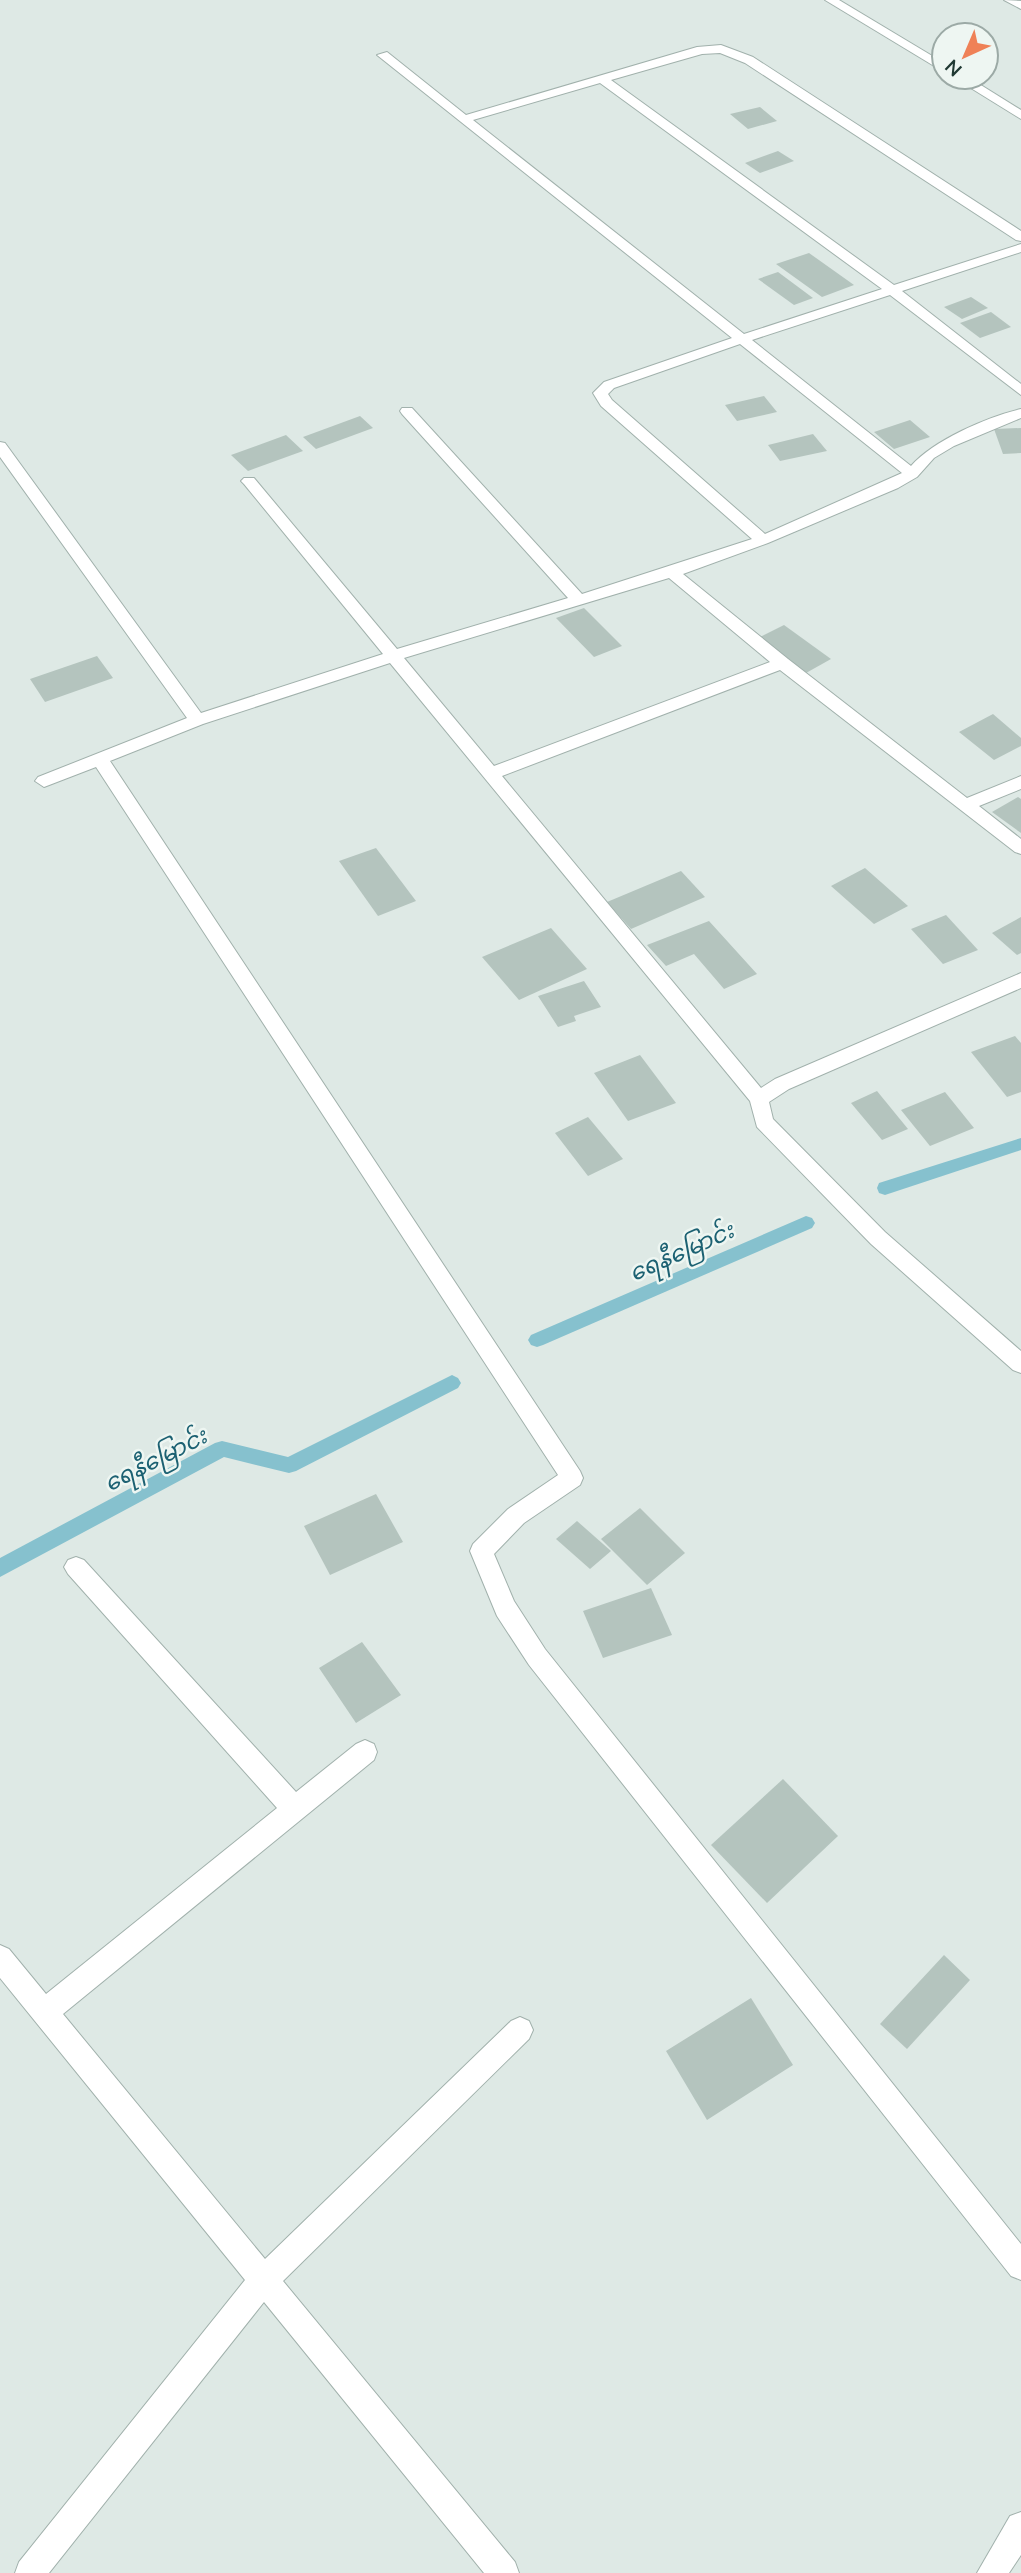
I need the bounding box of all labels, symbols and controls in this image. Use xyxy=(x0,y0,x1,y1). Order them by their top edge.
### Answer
north arrow xyxy=(930,21,1000,91)
text: N xyxy=(940,55,967,82)
water label: ရေနီမြောင်း xyxy=(624,1213,742,1292)
water label: ရေနီမြောင်း xyxy=(98,1419,215,1502)

